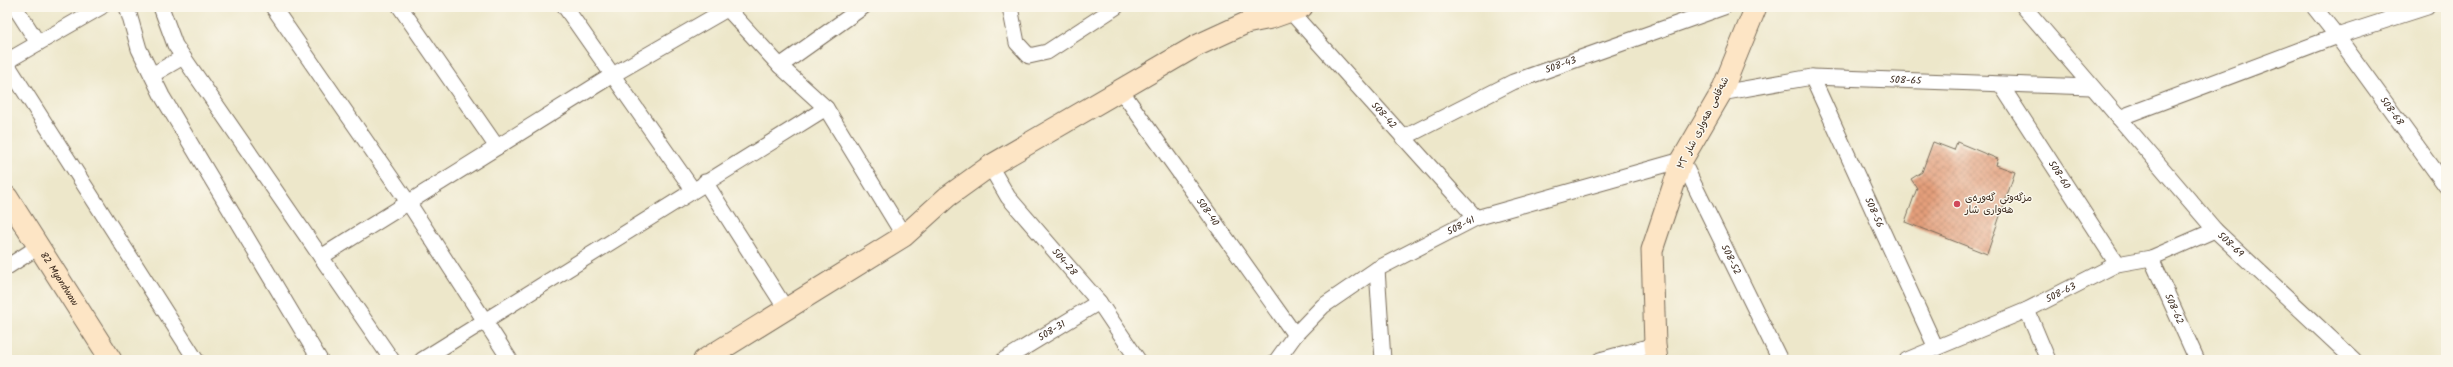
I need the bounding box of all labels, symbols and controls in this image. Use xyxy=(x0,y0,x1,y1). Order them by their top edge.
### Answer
street label: 508-43 xyxy=(1543,52,1579,78)
street label: 508-65 xyxy=(1889,72,1922,89)
street label: شەقامی هەواری شار ٣٢ xyxy=(1673,74,1733,172)
street label: 508-68 xyxy=(2376,93,2408,130)
street label: 508-42 xyxy=(1367,98,1401,133)
street label: 508-60 xyxy=(2044,157,2074,192)
place label: مزگەوتی گەورەی هەواری شار xyxy=(1964,190,2032,218)
street label: 508-40 xyxy=(1192,195,1223,230)
street label: 508-56 xyxy=(1860,195,1888,230)
marker: مزگەوتی گەورەی هەواری شار xyxy=(1952,199,1962,209)
street label: 508-41 xyxy=(1444,212,1478,240)
street label: 508-69 xyxy=(2214,228,2248,261)
street label: 508-52 xyxy=(1717,242,1745,278)
street label: 504-28 xyxy=(1048,245,1082,280)
street label: 82 Myandwaw xyxy=(36,248,83,309)
street label: 508-63 xyxy=(2043,278,2079,307)
street label: 508-62 xyxy=(2160,291,2188,327)
street label: 508-31 xyxy=(1035,316,1069,345)

